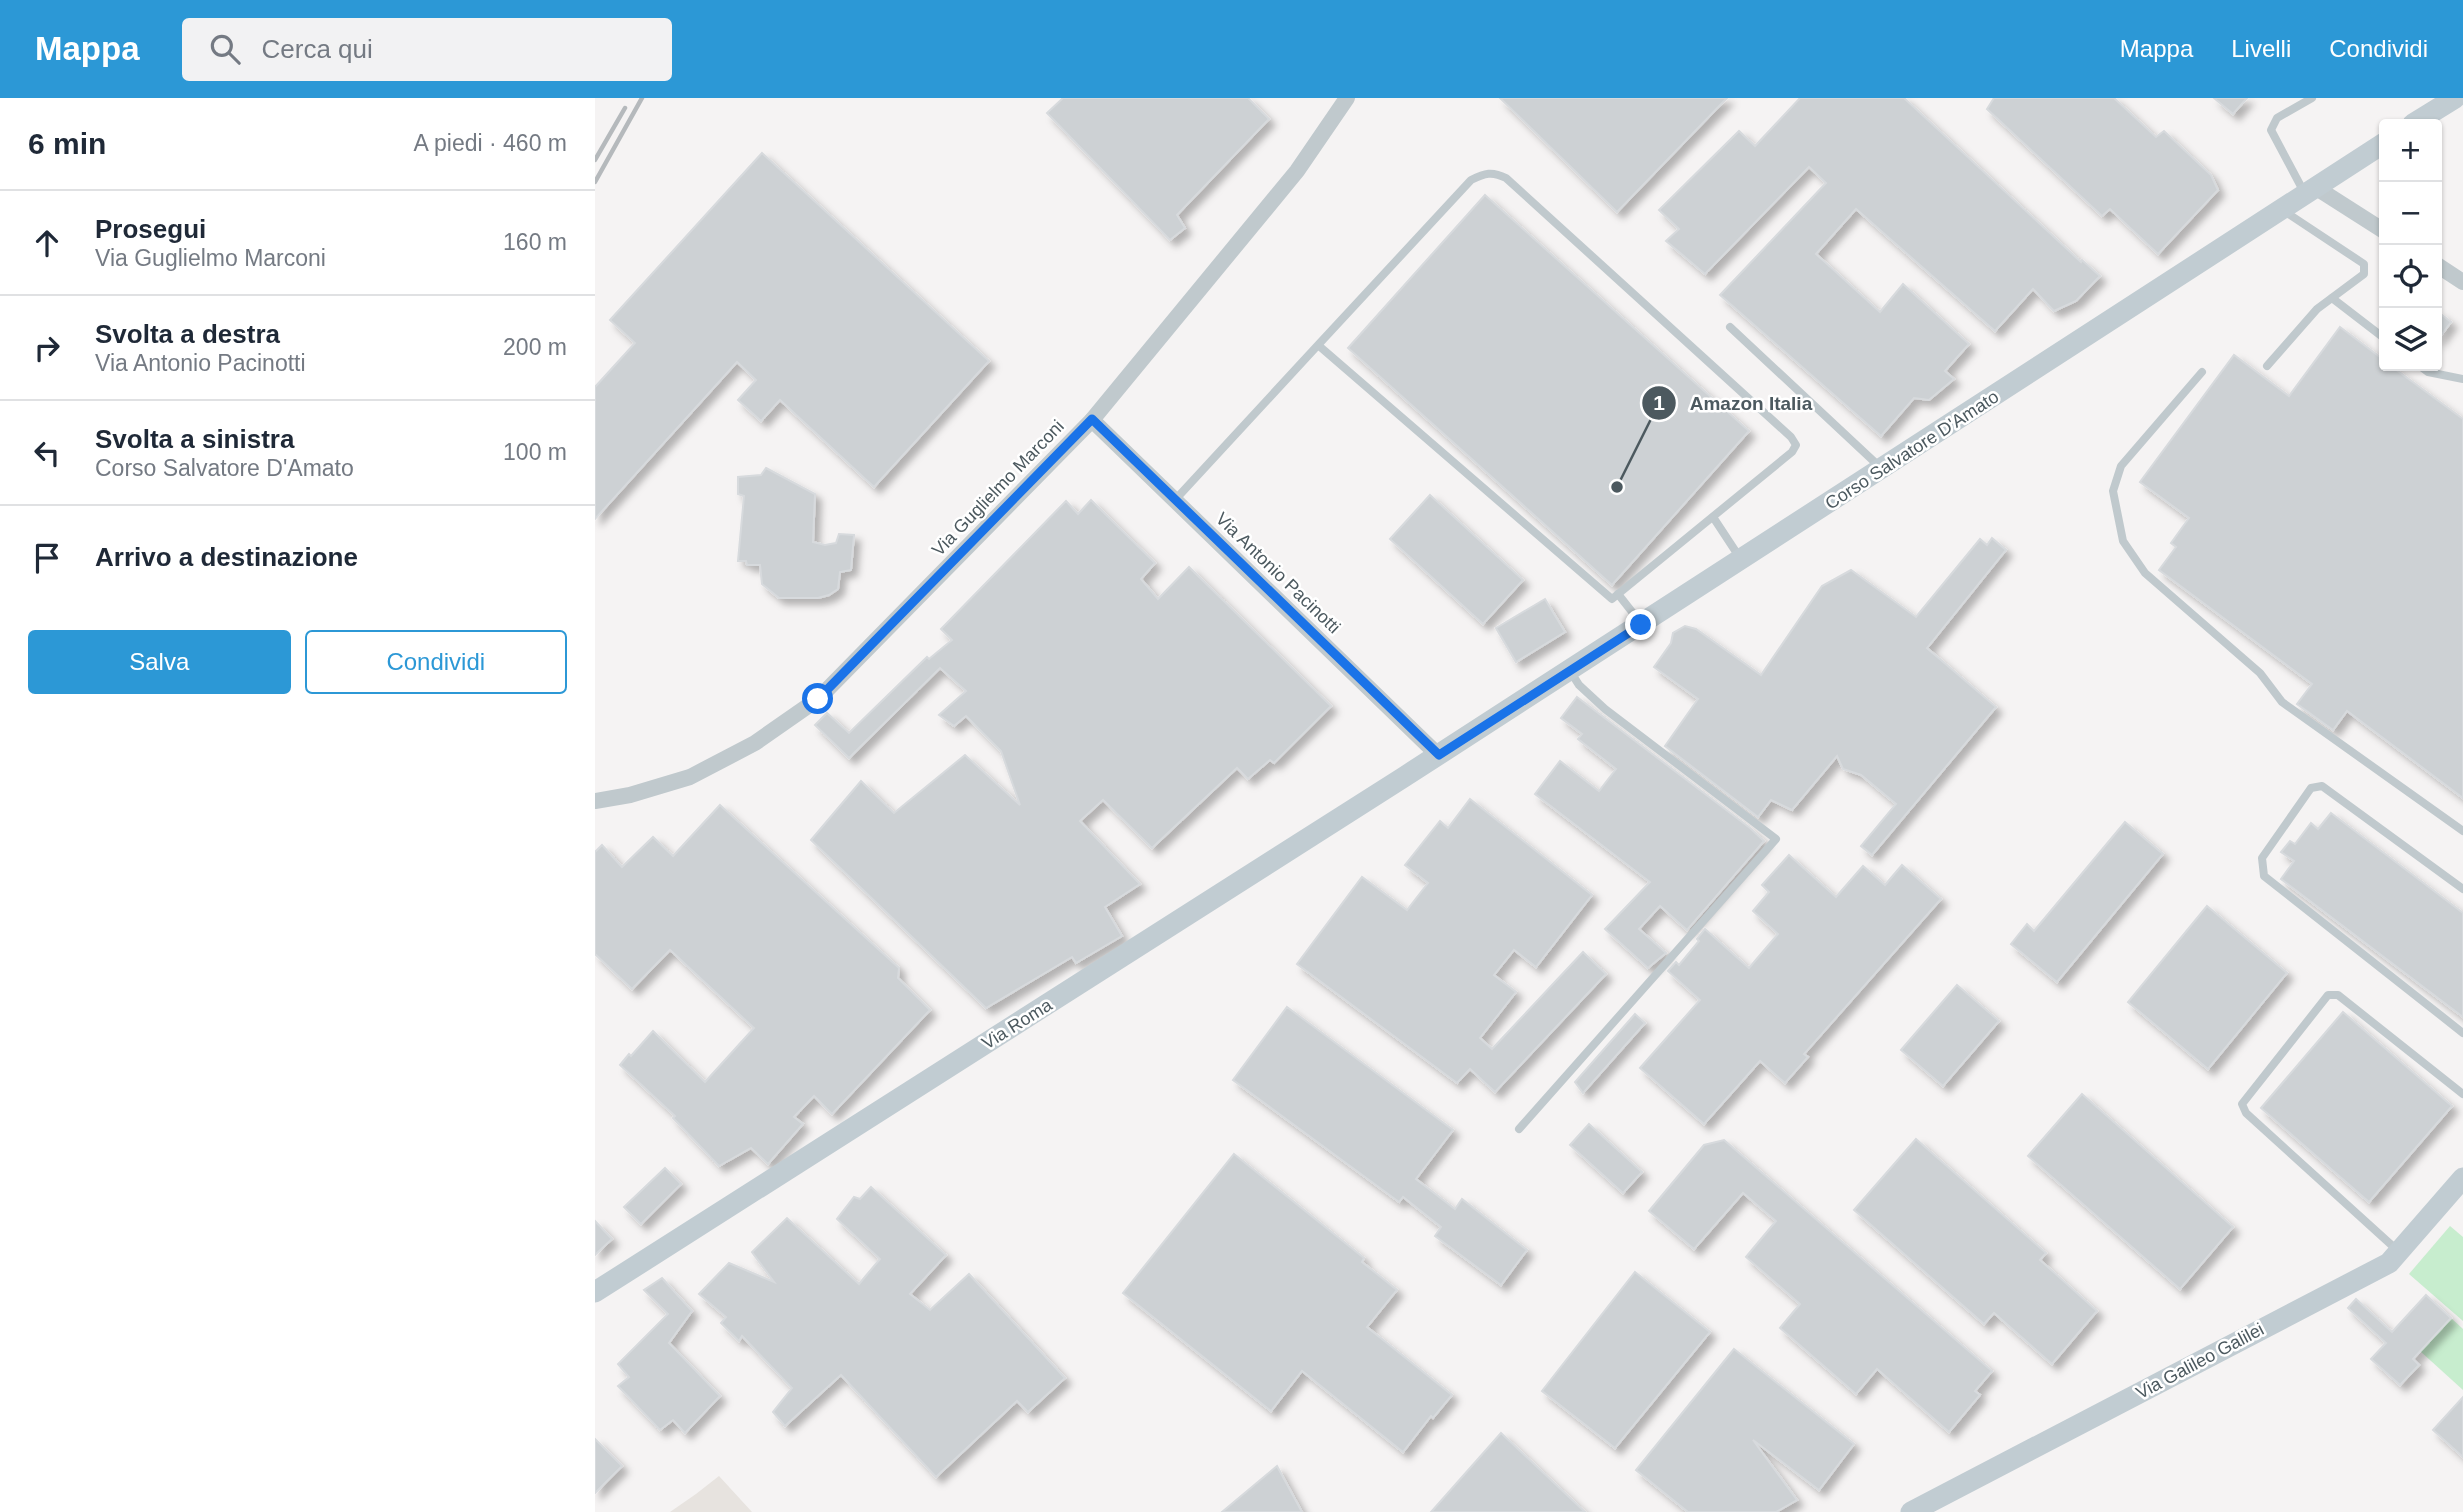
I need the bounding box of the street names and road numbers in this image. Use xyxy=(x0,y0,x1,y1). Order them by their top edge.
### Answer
street label: Corso Salvatore D'Amato xyxy=(1822,386,2002,514)
street label: Via Guglielmo Marconi xyxy=(928,416,1068,560)
street label: Via Antonio Pacinotti xyxy=(1212,509,1344,637)
street label: Via Roma xyxy=(978,994,1057,1053)
street label: Via Galileo Galilei xyxy=(2133,1319,2267,1403)

